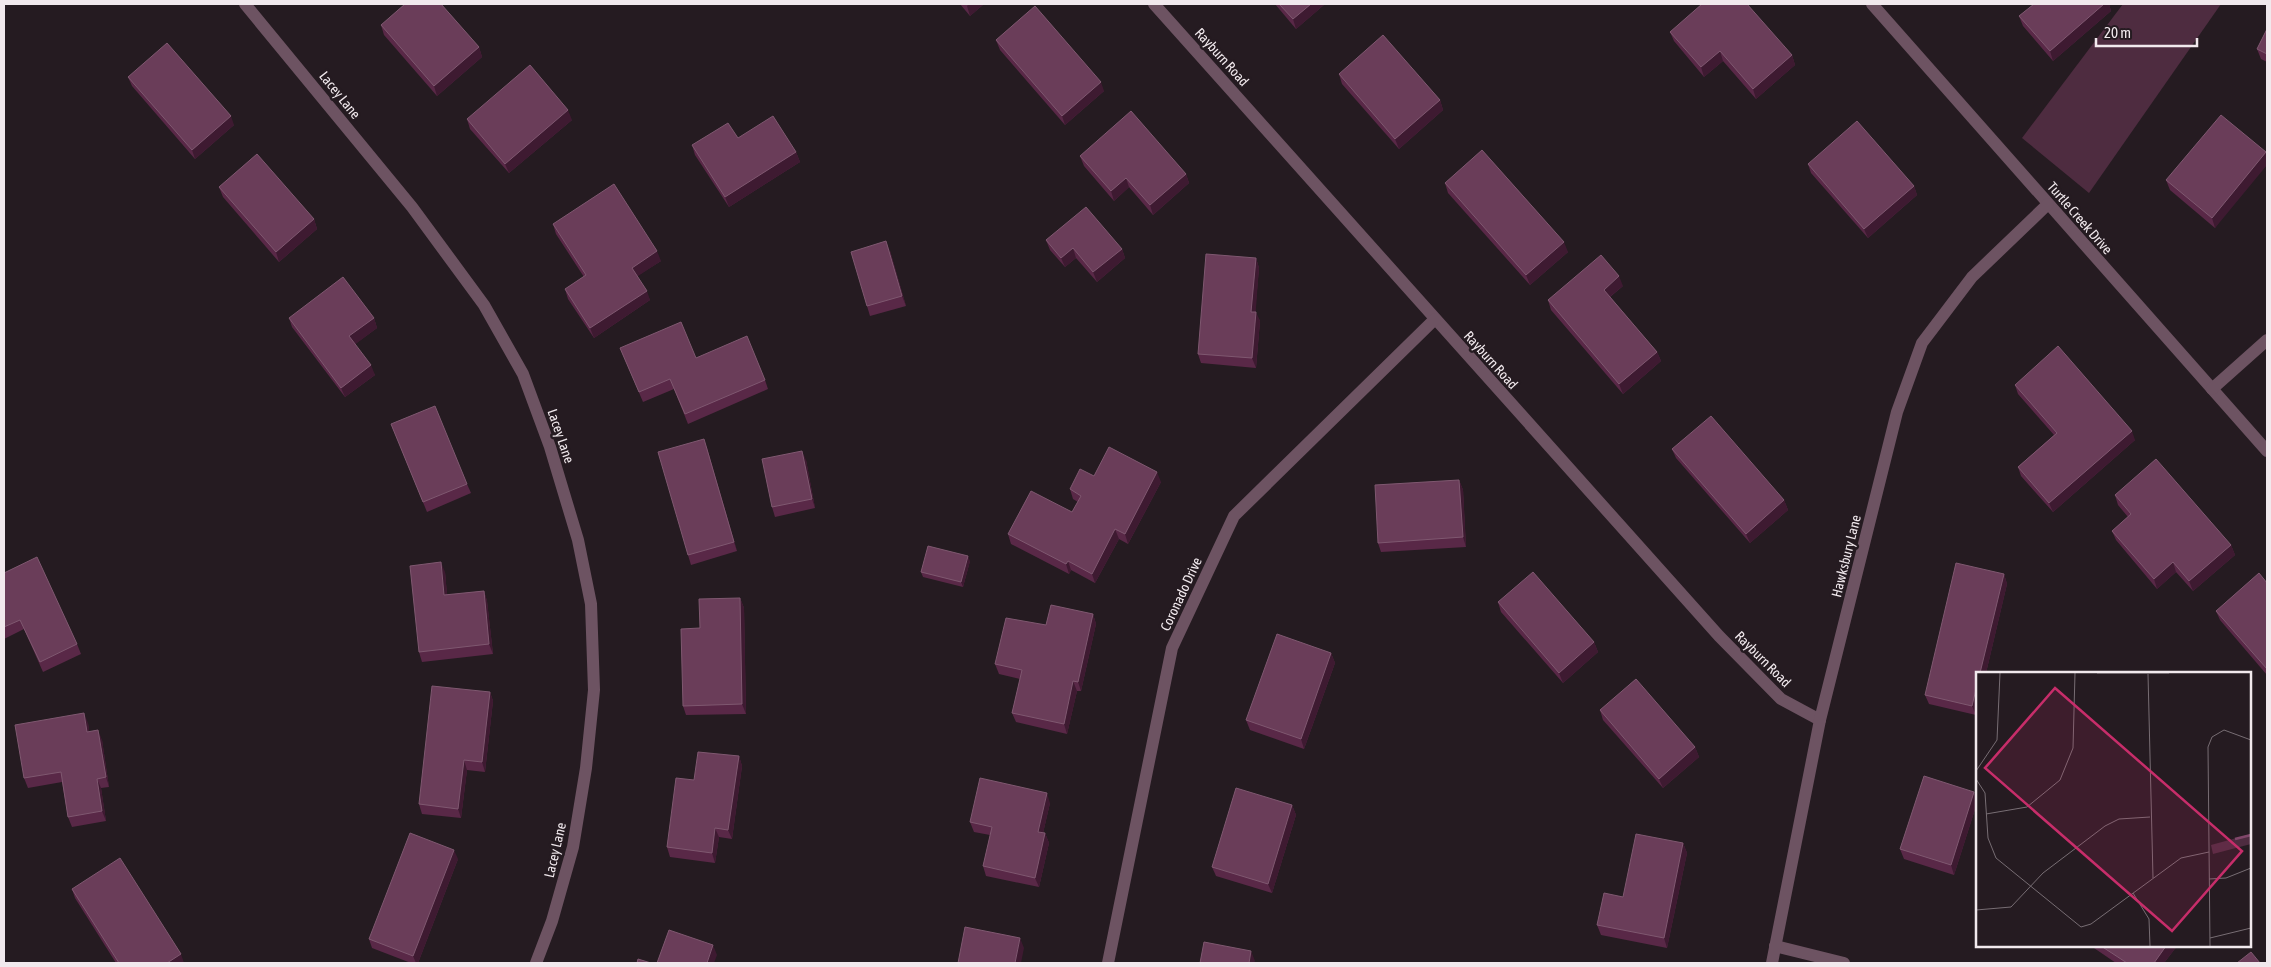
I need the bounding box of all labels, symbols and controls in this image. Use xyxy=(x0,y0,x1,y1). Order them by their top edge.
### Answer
scale bar xyxy=(2096,15,2197,47)
text: 20 m xyxy=(2104,24,2131,41)
street label: Rayburn Road xyxy=(1192,25,1252,89)
street label: Lacey Lane xyxy=(316,68,364,122)
street label: Turtle Creek Drive xyxy=(2044,179,2116,257)
street label: Rayburn Road xyxy=(1461,328,1521,392)
street label: Lacey Lane xyxy=(544,407,578,465)
street label: Hawksbury Lane xyxy=(1828,513,1864,599)
street label: Coronado Drive xyxy=(1157,555,1205,633)
street label: Rayburn Road xyxy=(1732,628,1794,690)
inset map xyxy=(1976,672,2251,947)
street label: Lacey Lane xyxy=(541,821,569,879)

